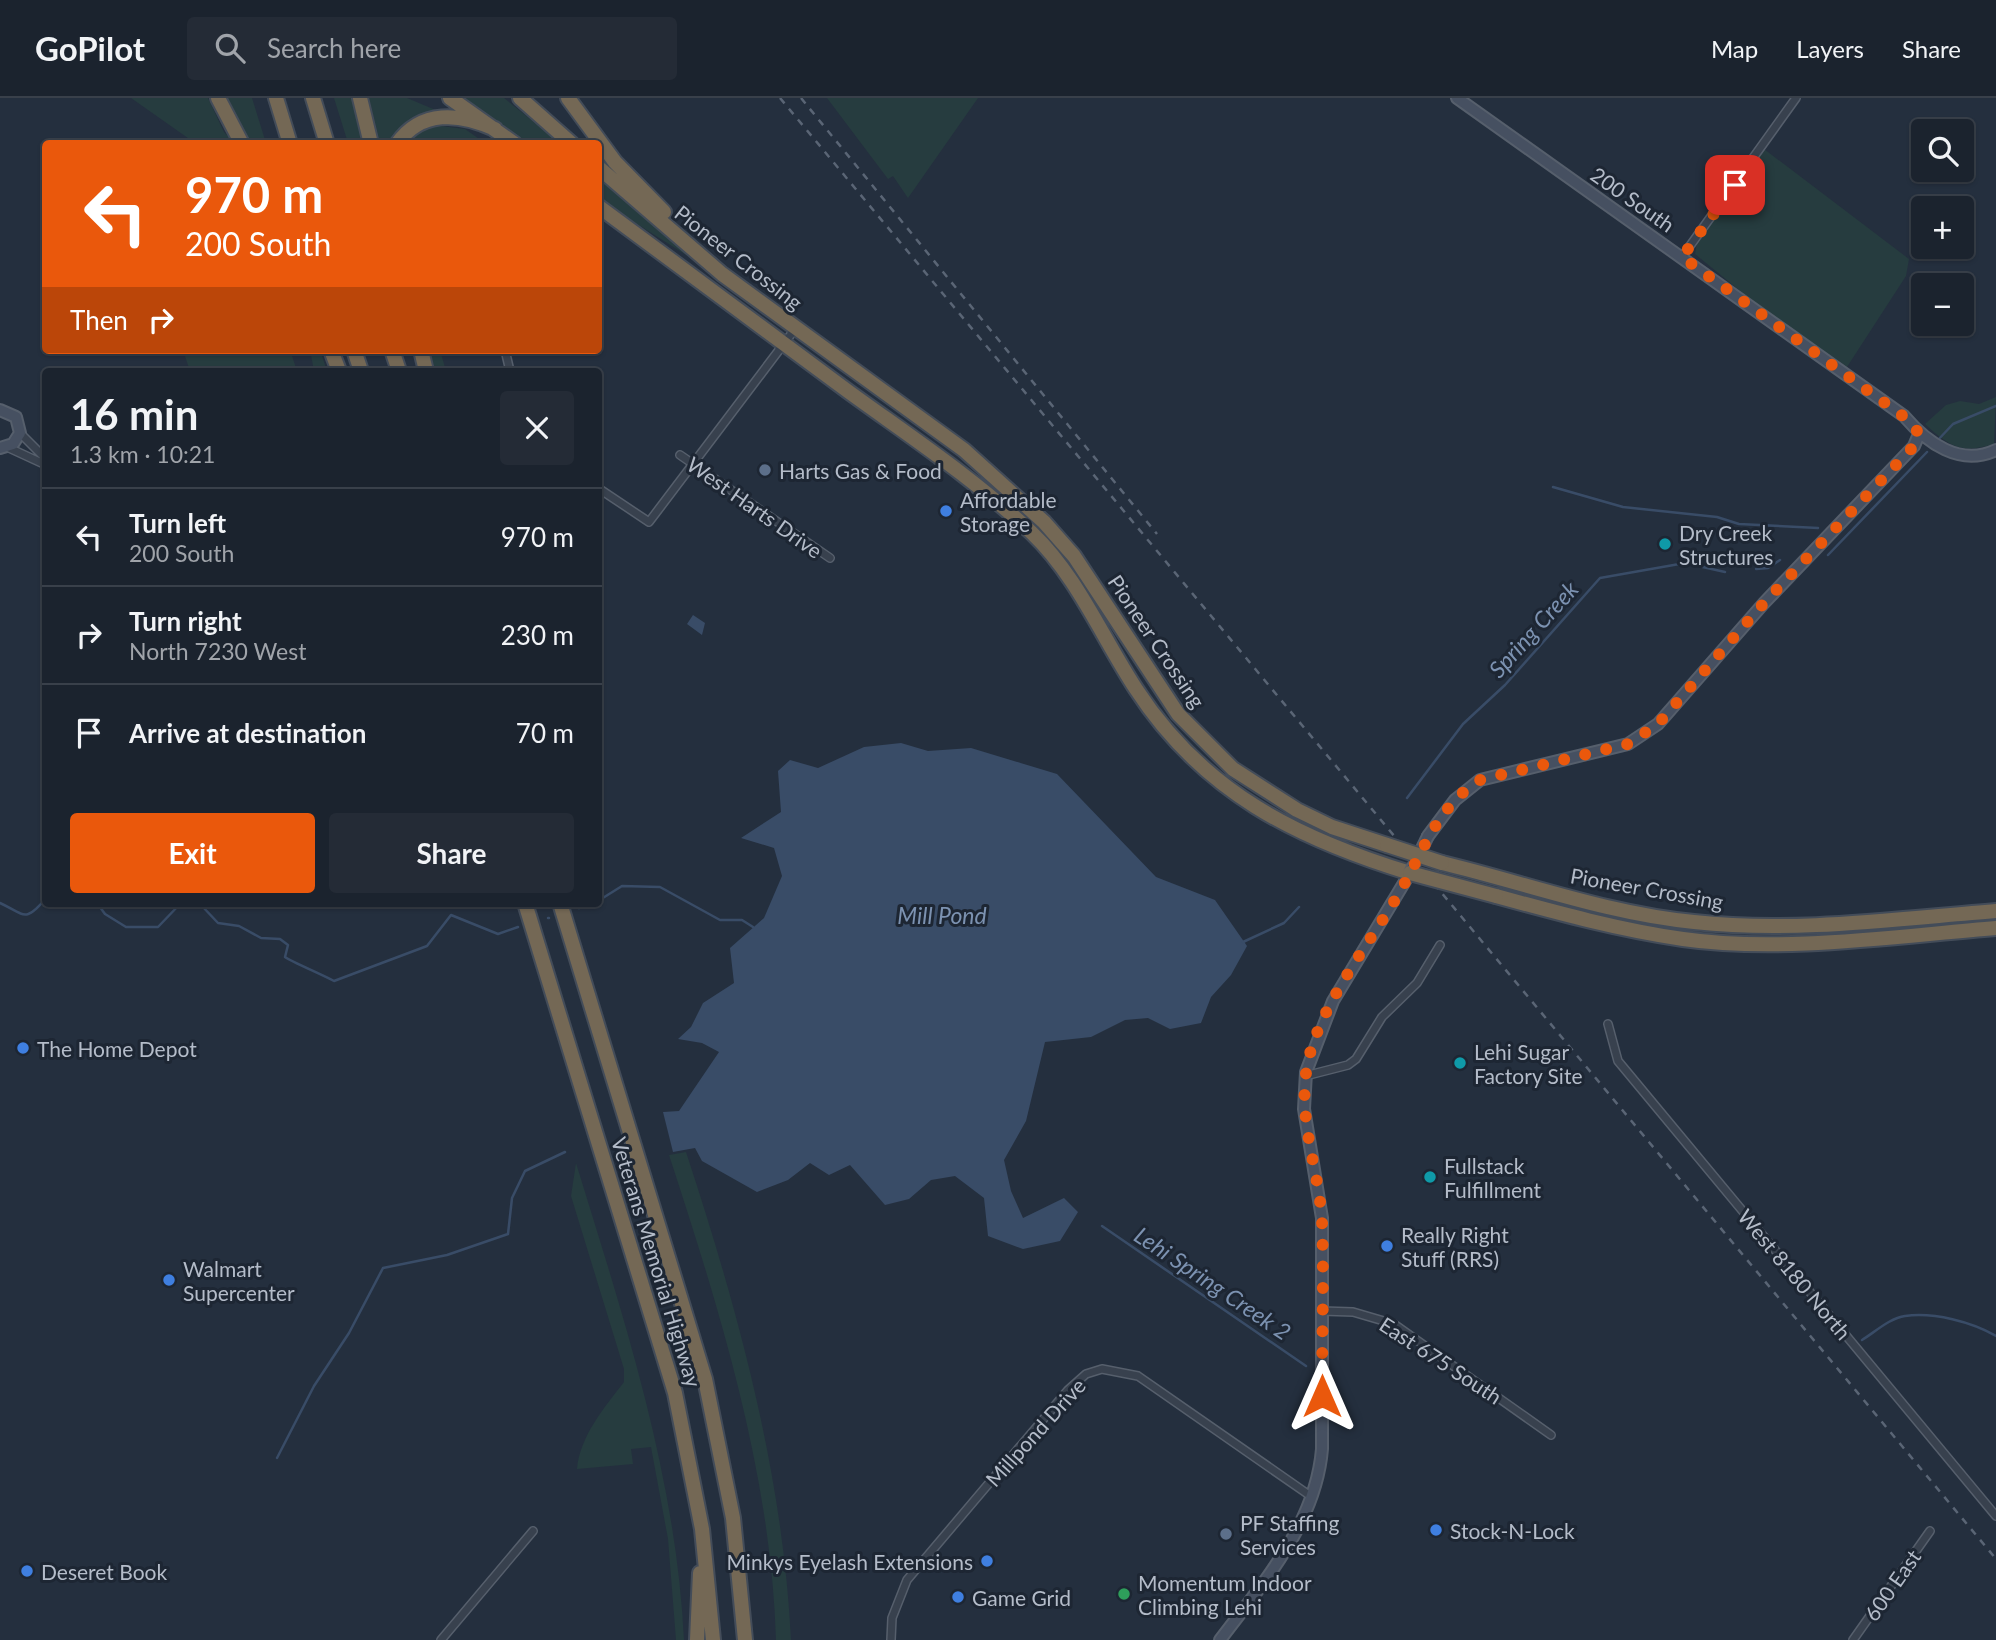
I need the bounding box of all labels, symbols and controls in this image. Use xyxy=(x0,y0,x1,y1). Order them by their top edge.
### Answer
search box xyxy=(187,17,677,80)
text: GoPilot xyxy=(35,28,145,68)
icon: search xyxy=(211,29,249,67)
text: Search here xyxy=(267,32,401,64)
text: Map xyxy=(1711,34,1758,63)
text: Layers xyxy=(1796,34,1864,63)
text: Share xyxy=(1902,34,1961,63)
map controls xyxy=(1911,119,1974,336)
button: search xyxy=(1911,119,1974,182)
pin xyxy=(1705,155,1765,215)
street label: 200 South xyxy=(1586,161,1680,237)
text: 970 m xyxy=(185,165,323,223)
icon: arrive xyxy=(1716,166,1754,204)
icon: left xyxy=(70,168,161,259)
button: + xyxy=(1911,196,1974,259)
street label: Pioneer Crossing xyxy=(670,199,808,315)
text: 200 South xyxy=(185,224,331,263)
button: − xyxy=(1911,273,1974,336)
icon: right xyxy=(142,301,180,339)
text: Then xyxy=(70,304,128,336)
text: 16 min xyxy=(70,389,198,439)
button: close xyxy=(500,391,574,465)
text: 1.3 km · 10:21 xyxy=(70,440,215,468)
street label: West Harts Drive xyxy=(682,451,828,563)
place label: Harts Gas & Food xyxy=(779,458,942,483)
marker: Harts Gas & Food xyxy=(757,462,773,478)
place label: Affordable Storage xyxy=(960,487,1057,536)
marker: Affordable Storage xyxy=(938,503,954,519)
text: Turn left xyxy=(129,507,226,539)
icon: left xyxy=(70,518,108,556)
place label: Dry Creek Structures xyxy=(1679,520,1773,569)
text: 970 m xyxy=(501,521,574,553)
marker: Dry Creek Structures xyxy=(1657,536,1673,552)
text: 200 South xyxy=(129,539,234,567)
street label: Pioneer Crossing xyxy=(1103,570,1211,712)
water label: Spring Creek xyxy=(1482,574,1584,683)
text: Turn right xyxy=(129,605,242,637)
icon: right xyxy=(70,616,108,654)
text: 230 m xyxy=(501,619,574,651)
text: North 7230 West xyxy=(129,637,306,665)
icon: arrive xyxy=(70,714,108,752)
text: Arrive at destination xyxy=(129,717,366,749)
text: 70 m xyxy=(516,717,574,749)
button: Exit xyxy=(70,813,315,893)
button: Share xyxy=(329,813,574,893)
street label: Pioneer Crossing xyxy=(1569,862,1726,914)
water label: Mill Pond xyxy=(897,901,987,929)
place label: The Home Depot xyxy=(37,1036,197,1061)
place label: Lehi Sugar Factory Site xyxy=(1474,1039,1582,1088)
marker: The Home Depot xyxy=(15,1040,31,1056)
marker: Lehi Sugar Factory Site xyxy=(1452,1055,1468,1071)
street label: Veterans Memorial Highway xyxy=(607,1134,707,1390)
place label: Fullstack Fulfillment xyxy=(1444,1153,1542,1202)
marker: Fullstack Fulfillment xyxy=(1422,1169,1438,1185)
street label: West 8180 North xyxy=(1733,1204,1857,1344)
water label: Lehi Spring Creek 2 xyxy=(1129,1220,1297,1346)
place label: Really Right Stuff (RRS) xyxy=(1401,1222,1509,1271)
marker: Really Right Stuff (RRS) xyxy=(1379,1238,1395,1254)
place label: Walmart Supercenter xyxy=(183,1256,295,1305)
marker: Walmart Supercenter xyxy=(161,1272,177,1288)
street label: East 675 South xyxy=(1375,1311,1507,1409)
position arrow xyxy=(1285,1359,1359,1433)
street label: Millpond Drive xyxy=(980,1373,1090,1491)
place label: PF Staffing Services xyxy=(1240,1510,1339,1559)
place label: Stock-N-Lock xyxy=(1450,1518,1575,1543)
marker: Stock-N-Lock xyxy=(1428,1522,1444,1538)
marker: PF Staffing Services xyxy=(1218,1526,1234,1542)
street label: 600 East xyxy=(1859,1544,1926,1625)
place label: Minkys Eyelash Extensions xyxy=(727,1549,973,1574)
marker: Minkys Eyelash Extensions xyxy=(979,1553,995,1569)
place label: Deseret Book xyxy=(41,1559,167,1584)
marker: Deseret Book xyxy=(19,1563,35,1579)
place label: Momentum Indoor Climbing Lehi xyxy=(1138,1570,1312,1619)
place label: Game Grid xyxy=(972,1585,1071,1610)
marker: Momentum Indoor Climbing Lehi xyxy=(1116,1586,1132,1602)
marker: Game Grid xyxy=(950,1589,966,1605)

